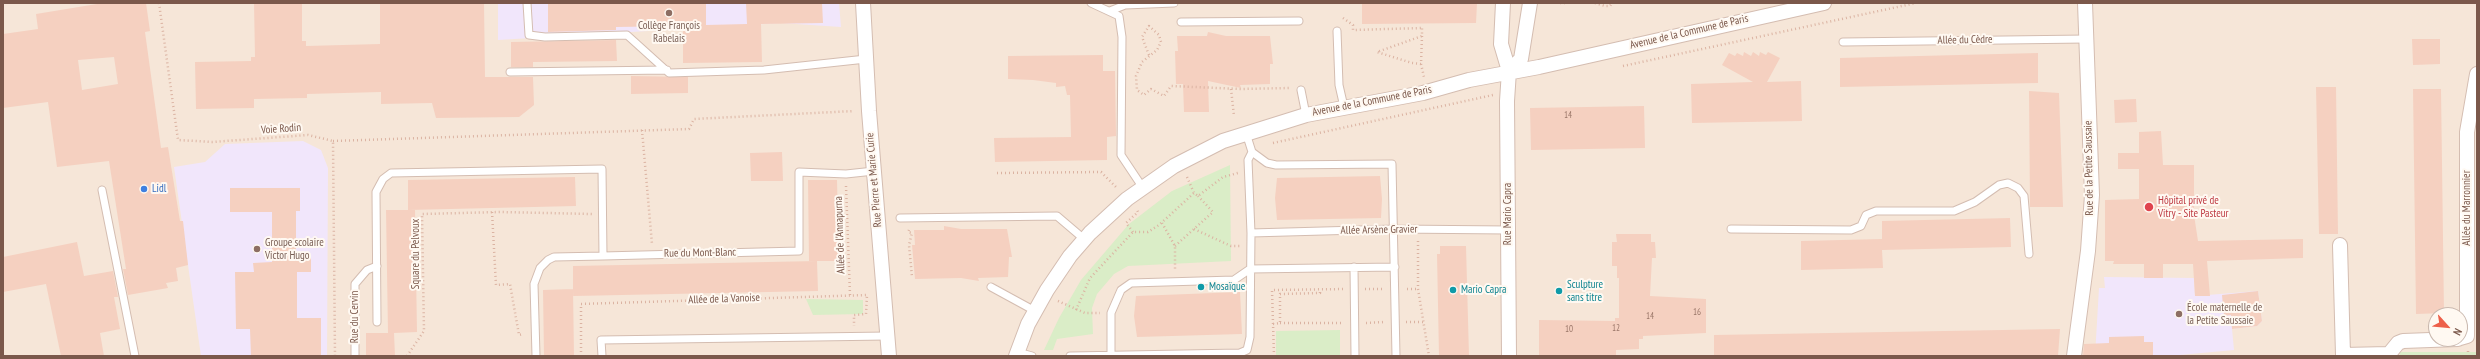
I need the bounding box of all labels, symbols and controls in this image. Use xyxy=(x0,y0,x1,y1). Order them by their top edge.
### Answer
marker: Collège François Rabelais xyxy=(664,8,674,18)
street label: Avenue de la Commune de Paris xyxy=(1628,12,1750,52)
place label: Collège François Rabelais xyxy=(638,19,700,45)
street label: Allée du Cèdre xyxy=(1937,33,1993,47)
street label: Avenue de la Commune de Paris xyxy=(1311,83,1433,119)
house number: 14 xyxy=(1564,110,1572,120)
street label: Rue de la Petite Saussaie xyxy=(2082,120,2096,216)
street label: Voie Rodin xyxy=(261,121,301,137)
street label: Rue Pierre et Marie Curie xyxy=(863,132,885,228)
street label: Allée du Marronnier xyxy=(2460,170,2474,246)
place label: Lidl xyxy=(152,182,166,196)
street label: Rue Mario Capra xyxy=(1501,183,1515,245)
marker: Lidl xyxy=(139,184,149,194)
place label: Hôpital privé de Vitry - Site Pasteur xyxy=(2158,194,2228,220)
street label: Allée de l'Annapurna xyxy=(832,196,848,274)
marker: Hôpital privé de Vitry - Site Pasteur xyxy=(2143,201,2155,213)
street label: Square du Pelvoux xyxy=(409,219,423,289)
street label: Allée Arsène Gravier xyxy=(1340,223,1418,237)
place label: Groupe scolaire Victor Hugo xyxy=(265,236,324,262)
marker: Groupe scolaire Victor Hugo xyxy=(252,244,262,254)
street label: Rue du Mont-Blanc xyxy=(664,246,736,260)
place label: Sculpture sans titre xyxy=(1567,278,1603,304)
place label: Mosaïque xyxy=(1209,280,1245,294)
marker: Mosaïque xyxy=(1196,282,1206,292)
place label: Mario Capra xyxy=(1461,283,1506,297)
marker: Mario Capra xyxy=(1448,285,1458,295)
marker: Sculpture sans titre xyxy=(1554,286,1564,296)
street label: Rue du Cervin xyxy=(348,291,362,343)
street label: Allée de la Vanoise xyxy=(688,291,760,307)
place label: École maternelle de la Petite Saussaie xyxy=(2187,301,2262,327)
house number: 16 xyxy=(1693,307,1701,317)
north arrow xyxy=(2428,307,2468,347)
marker: École maternelle de la Petite Saussaie xyxy=(2174,309,2184,319)
house number: 14 xyxy=(1646,311,1654,321)
house number: 12 xyxy=(1612,323,1620,333)
house number: 10 xyxy=(1565,324,1573,334)
text: N xyxy=(2450,326,2465,338)

